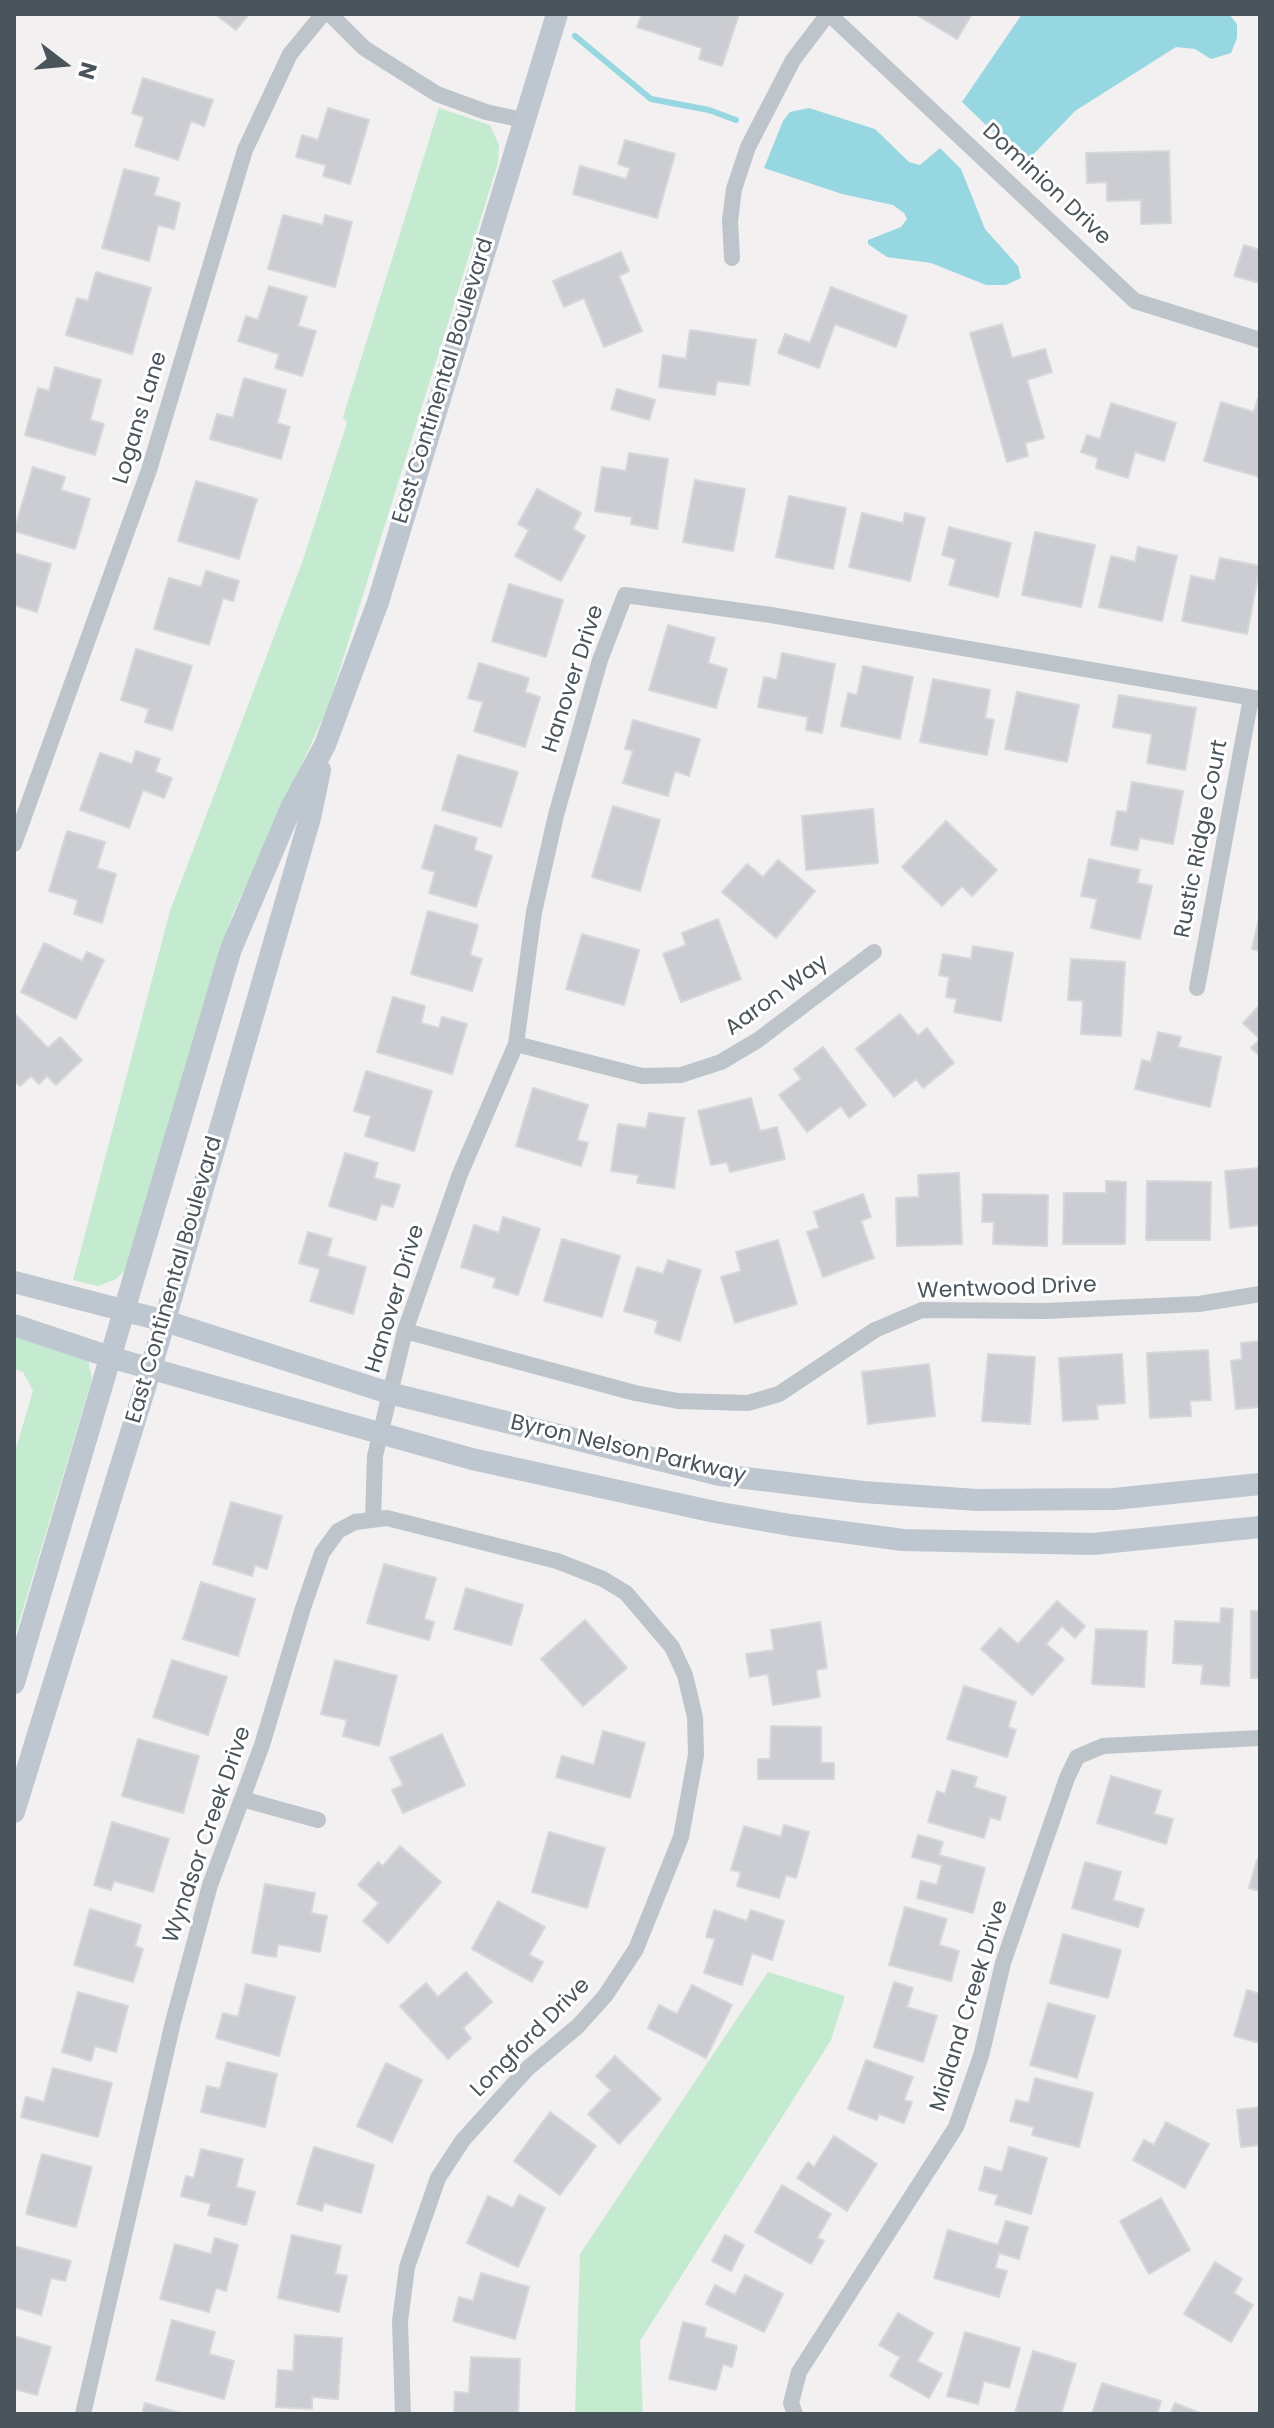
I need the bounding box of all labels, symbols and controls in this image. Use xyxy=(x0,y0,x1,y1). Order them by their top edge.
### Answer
north arrow xyxy=(24,24,104,104)
text: N xyxy=(70,59,105,83)
street label: Dominion Drive xyxy=(976,119,1116,251)
street label: East Continental Boulevard xyxy=(388,235,500,527)
street label: Logans Lane xyxy=(108,349,174,487)
street label: Hanover Drive xyxy=(538,602,610,756)
street label: Rustic Ridge Court xyxy=(1170,738,1234,940)
street label: Aaron Way xyxy=(720,950,834,1042)
street label: East Continental Boulevard xyxy=(121,1134,229,1426)
street label: Hanover Drive xyxy=(361,1222,431,1376)
street label: Wentwood Drive xyxy=(917,1273,1097,1305)
street label: Byron Nelson Parkway xyxy=(508,1410,748,1490)
street label: Wyndsor Creek Drive xyxy=(159,1723,257,1947)
street label: Midland Creek Drive xyxy=(925,1897,1015,2115)
street label: Longford Drive xyxy=(466,1973,596,2103)

